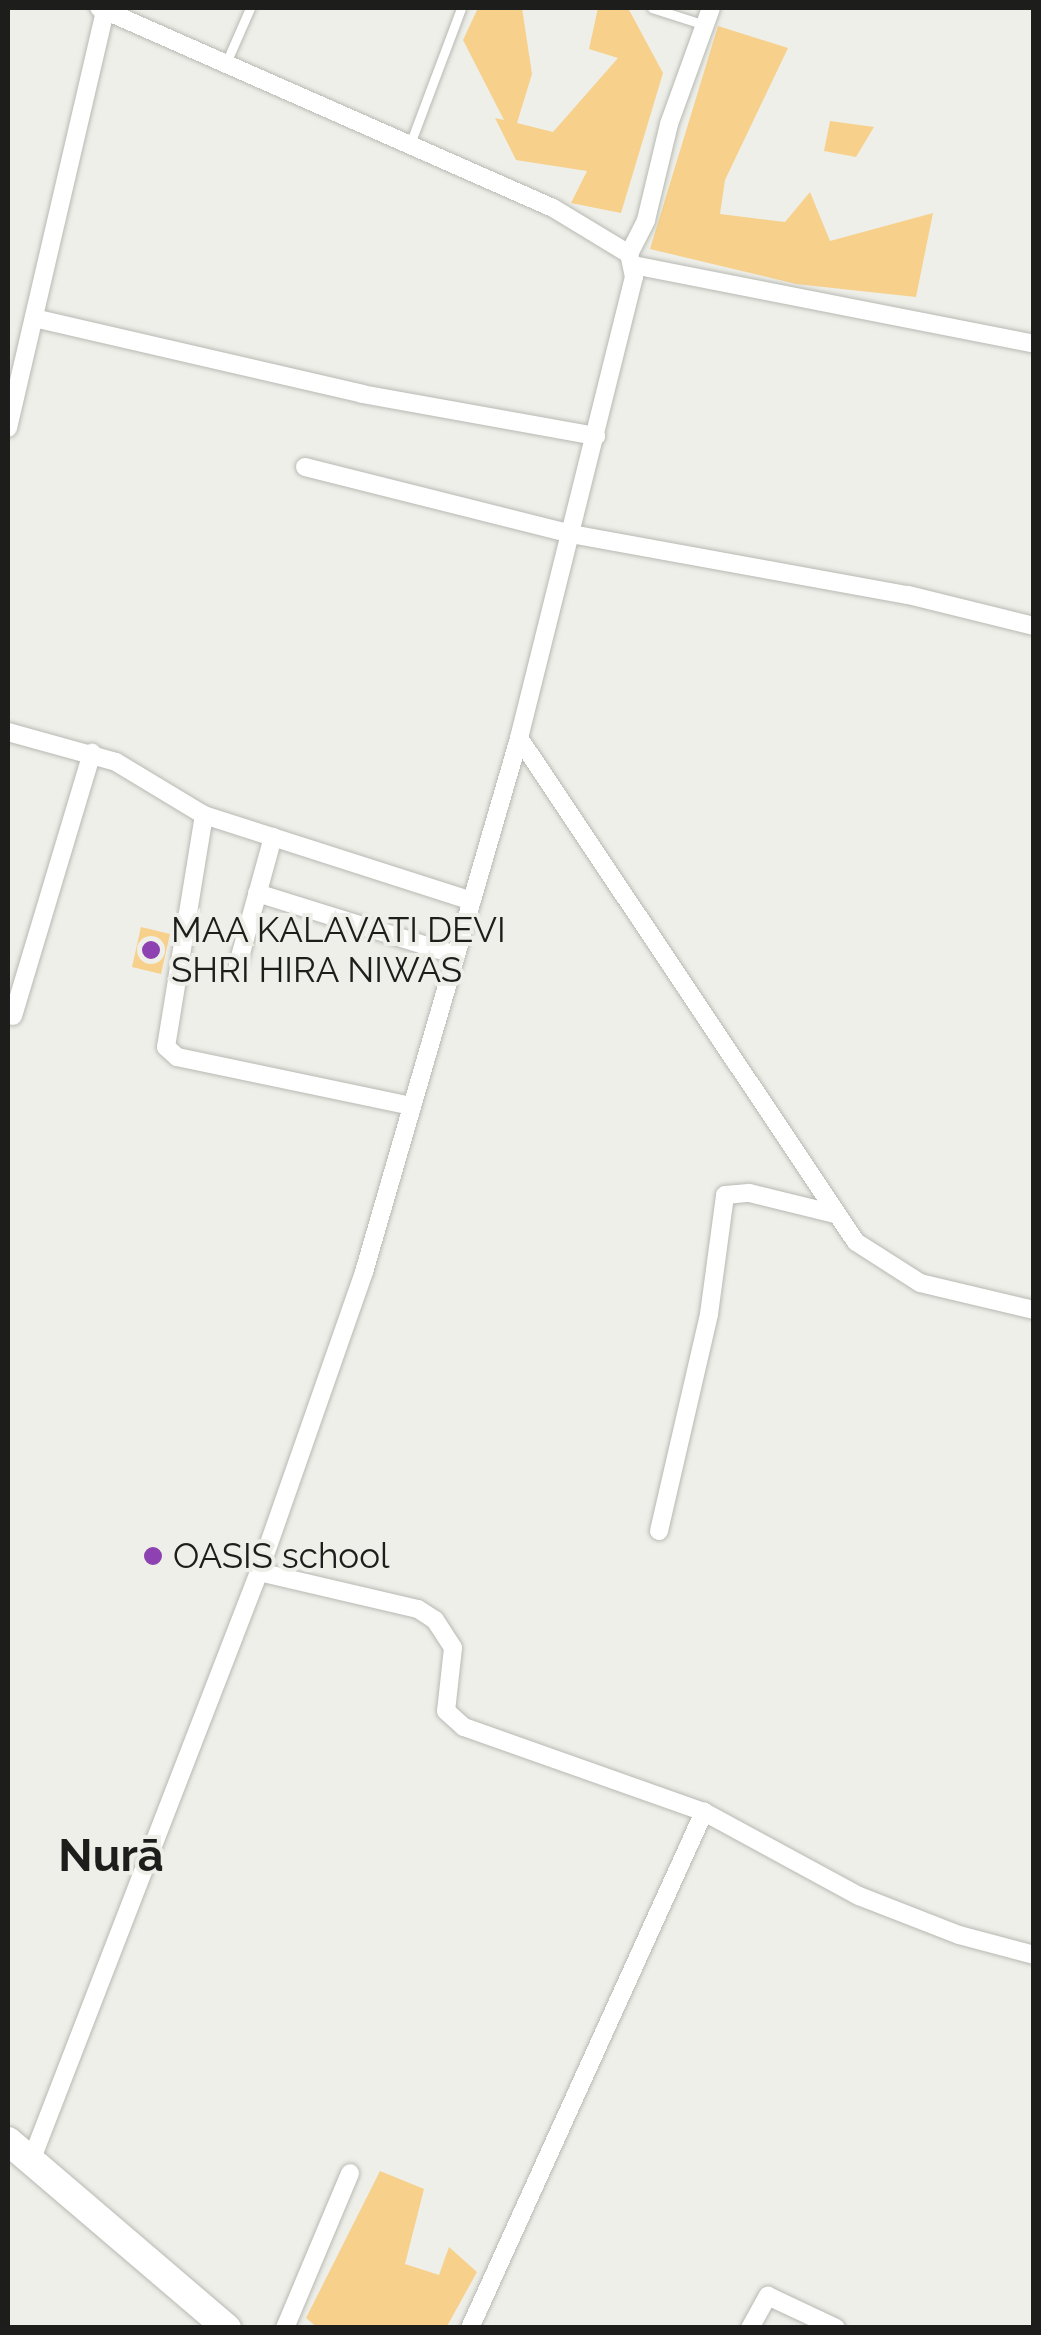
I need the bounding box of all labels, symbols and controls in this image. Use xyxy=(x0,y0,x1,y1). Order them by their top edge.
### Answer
place label: MAA KALAVATI DEVI SHRI HIRA NIWAS xyxy=(171,909,507,991)
marker: MAA KALAVATI DEVI SHRI HIRA NIWAS xyxy=(140,939,162,961)
place label: OASIS school xyxy=(173,1535,389,1577)
marker: OASIS school xyxy=(142,1545,164,1567)
district label: Nurā xyxy=(58,1829,164,1883)

